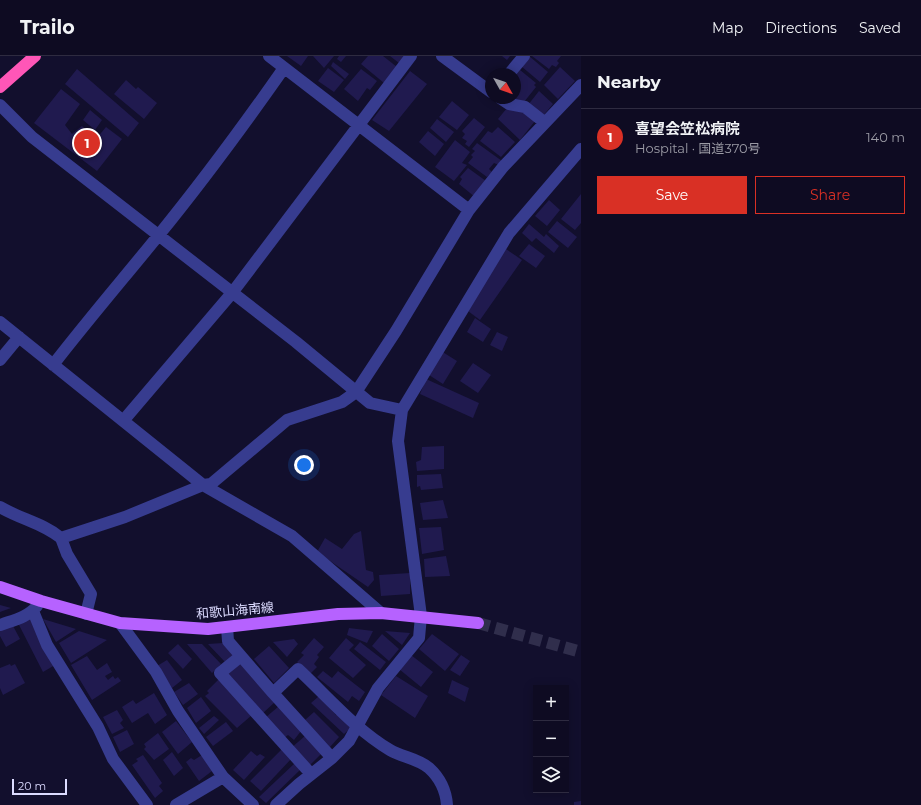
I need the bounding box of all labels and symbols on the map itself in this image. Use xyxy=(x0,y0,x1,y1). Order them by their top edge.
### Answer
north arrow xyxy=(485,68,521,104)
pin: 1 xyxy=(74,128,100,158)
your location xyxy=(294,455,314,475)
street label: 和歌山海南線 xyxy=(195,599,275,621)
scale bar xyxy=(12,777,67,796)

